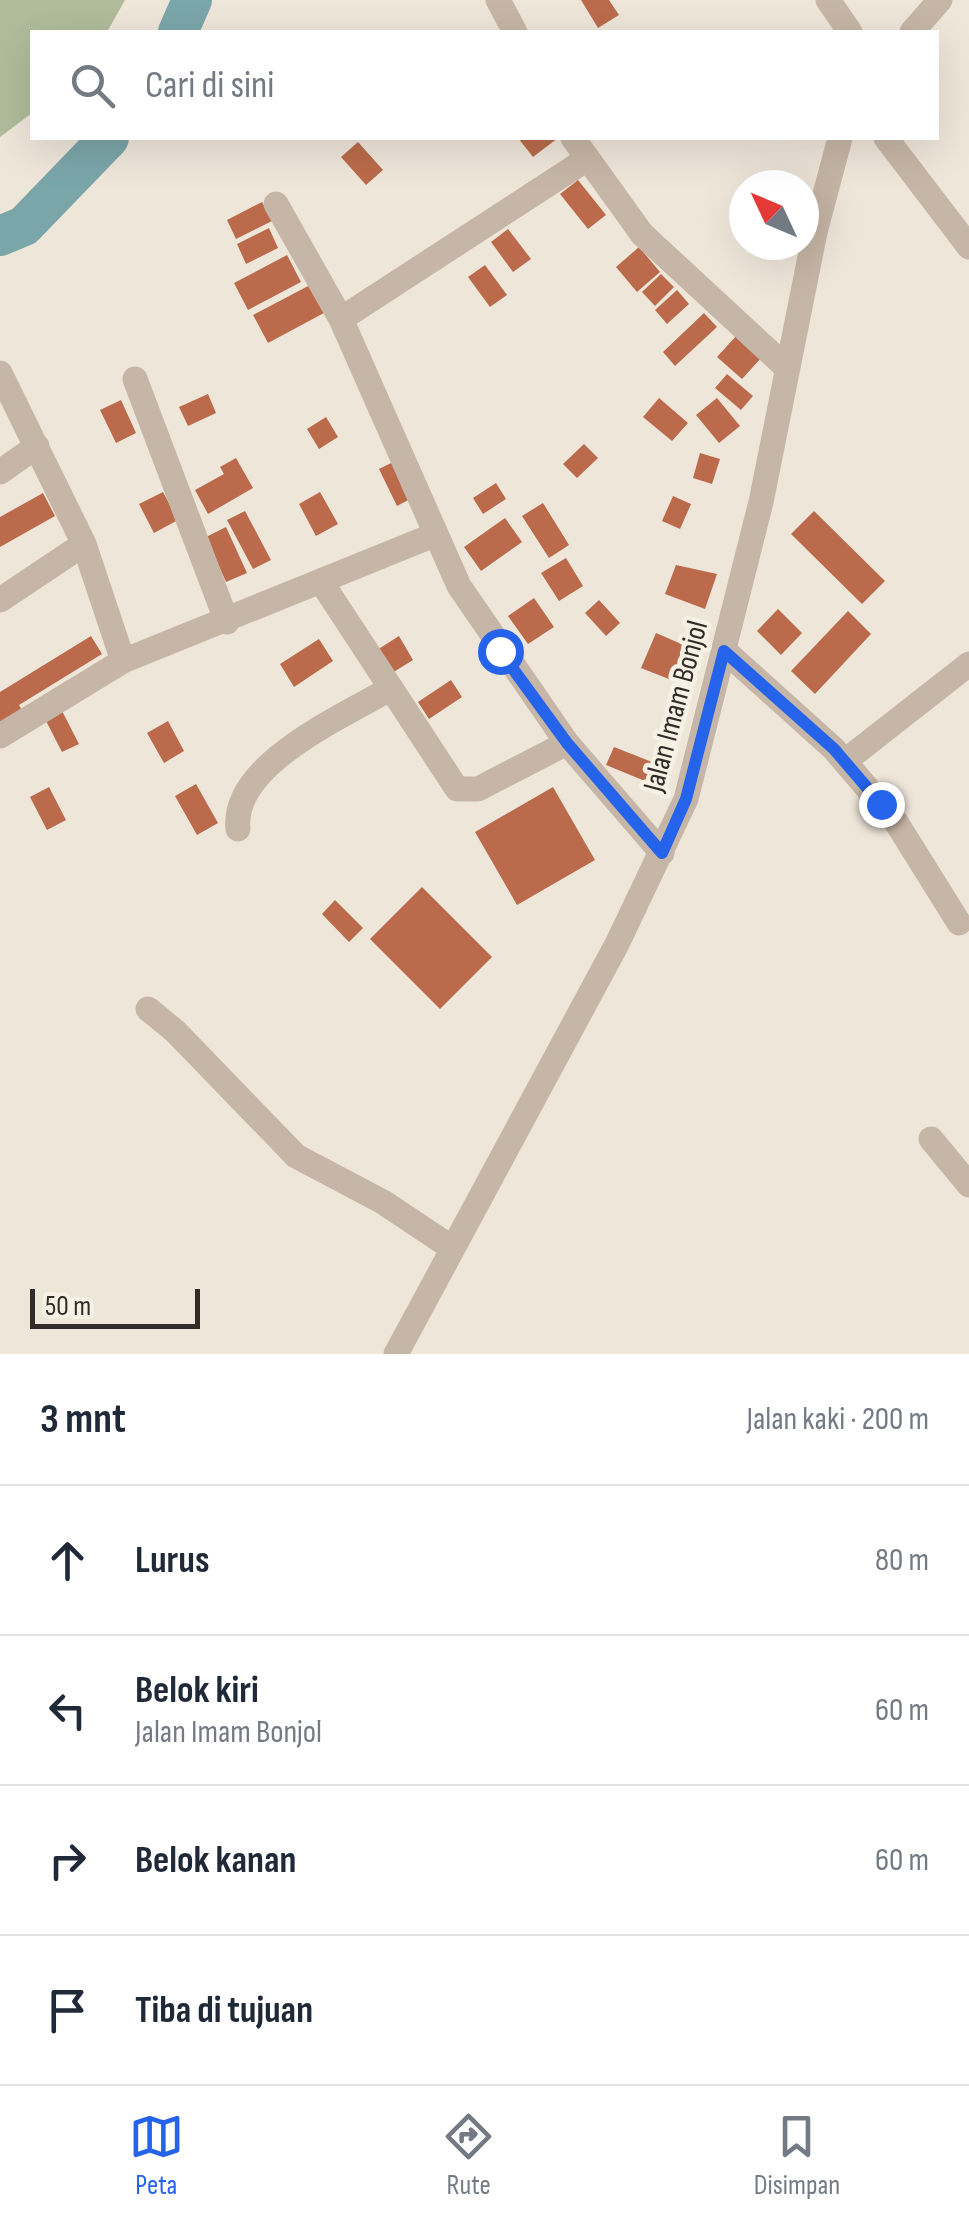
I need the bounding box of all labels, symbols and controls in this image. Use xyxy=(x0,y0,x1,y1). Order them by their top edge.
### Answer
search box xyxy=(30,30,939,140)
icon: search xyxy=(65,58,120,113)
text: Cari di sini xyxy=(145,63,274,108)
north arrow xyxy=(729,170,819,260)
street label: Jalan Imam Bonjol xyxy=(636,617,716,797)
route start xyxy=(478,629,524,675)
route end xyxy=(859,782,905,828)
scale bar xyxy=(30,1284,200,1328)
text: 50 m xyxy=(45,1290,91,1323)
text: 3 mnt xyxy=(40,1394,126,1445)
text: Jalan kaki · 200 m xyxy=(746,1400,929,1439)
icon: ahead xyxy=(40,1533,95,1588)
text: Lurus xyxy=(135,1538,209,1583)
text: 80 m xyxy=(875,1541,929,1580)
text: Belok kiri xyxy=(135,1668,259,1713)
icon: left xyxy=(40,1683,95,1738)
text: 60 m xyxy=(875,1691,929,1730)
text: Jalan Imam Bonjol xyxy=(135,1713,322,1752)
icon: right xyxy=(40,1833,95,1888)
text: Belok kanan xyxy=(135,1838,296,1883)
text: 60 m xyxy=(875,1841,929,1880)
icon: arrive xyxy=(40,1983,95,2038)
text: Tiba di tujuan xyxy=(135,1988,313,2033)
tab: Peta xyxy=(129,2109,184,2202)
tab: Rute xyxy=(441,2109,496,2202)
tab: Disimpan xyxy=(754,2109,840,2202)

